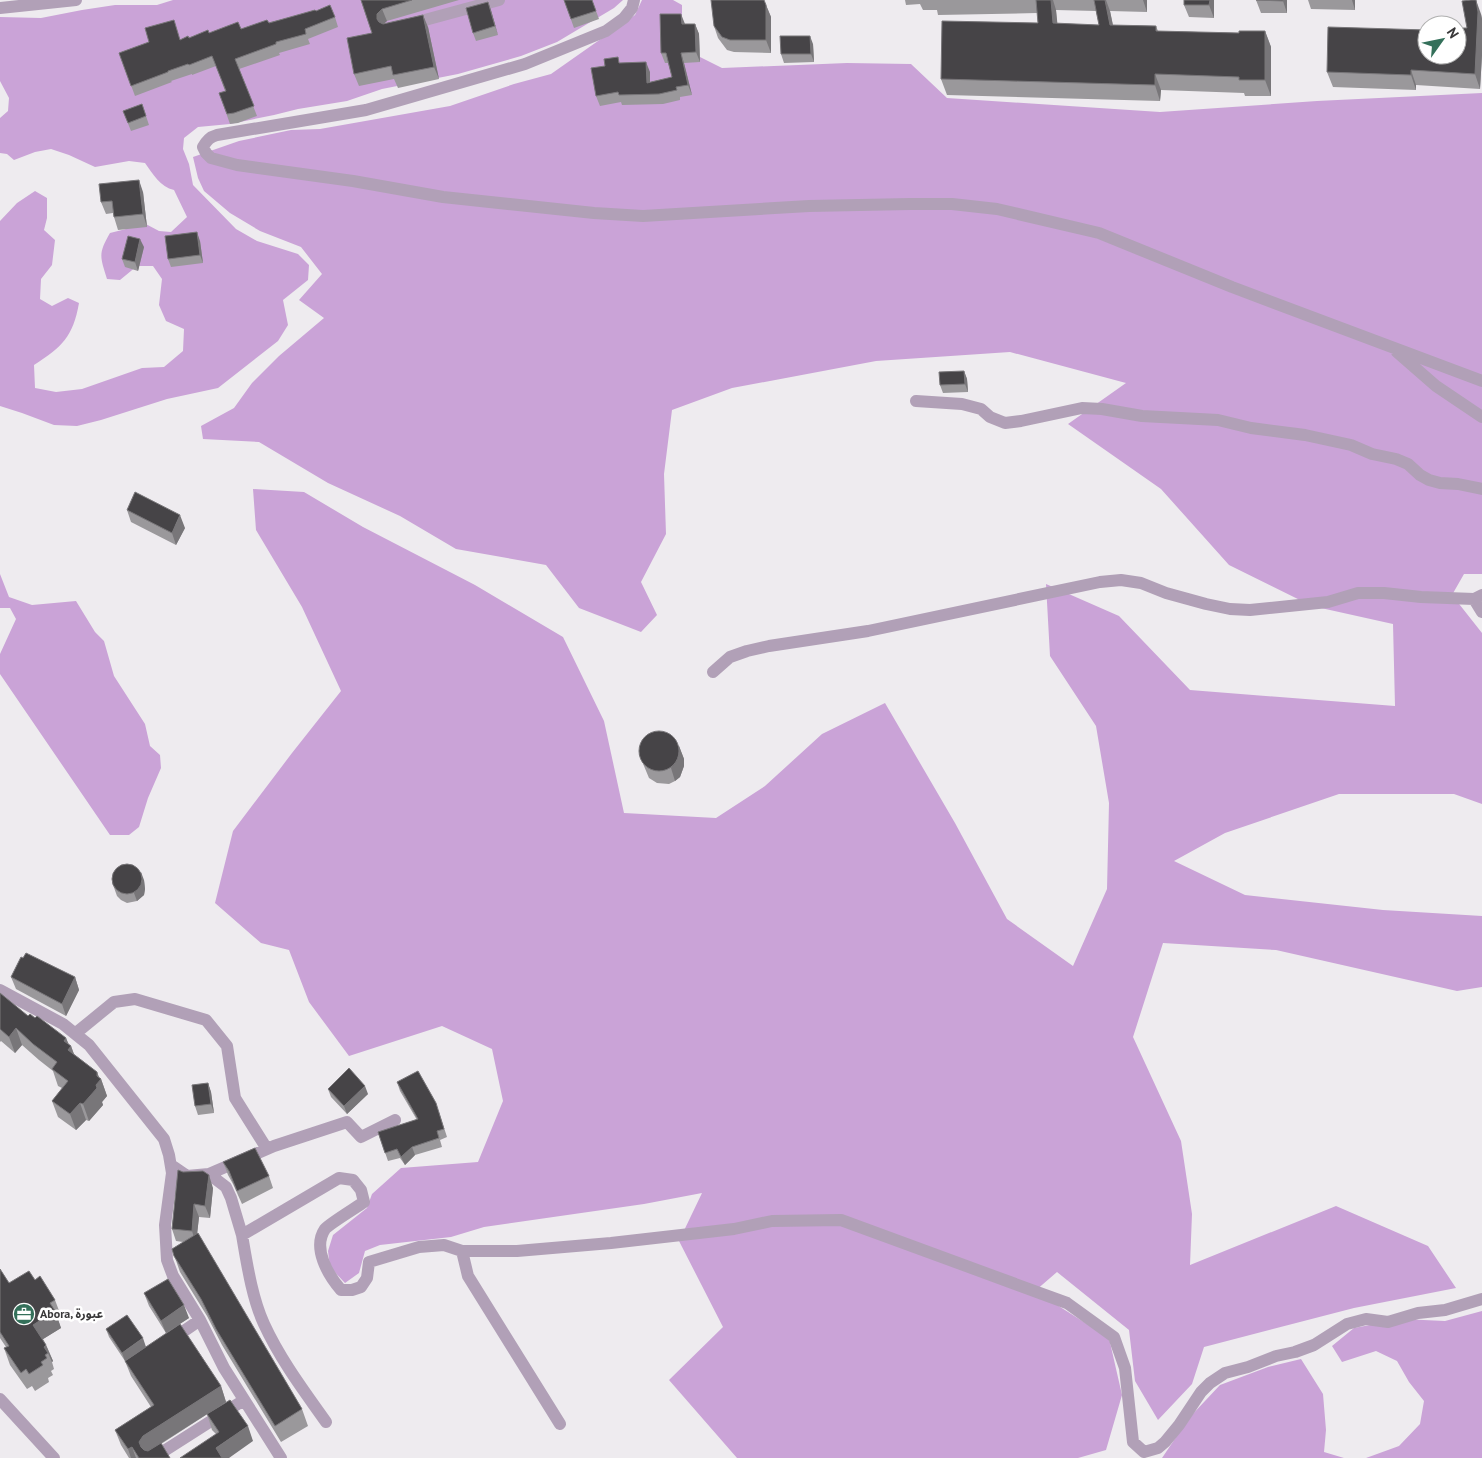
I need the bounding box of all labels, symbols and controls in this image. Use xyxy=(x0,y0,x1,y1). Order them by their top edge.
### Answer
north arrow xyxy=(1417,15,1467,65)
text: N xyxy=(1443,24,1463,42)
office icon: Abora, عبورة xyxy=(12,1302,36,1326)
place label: Abora, عبورة xyxy=(40,1306,104,1321)

